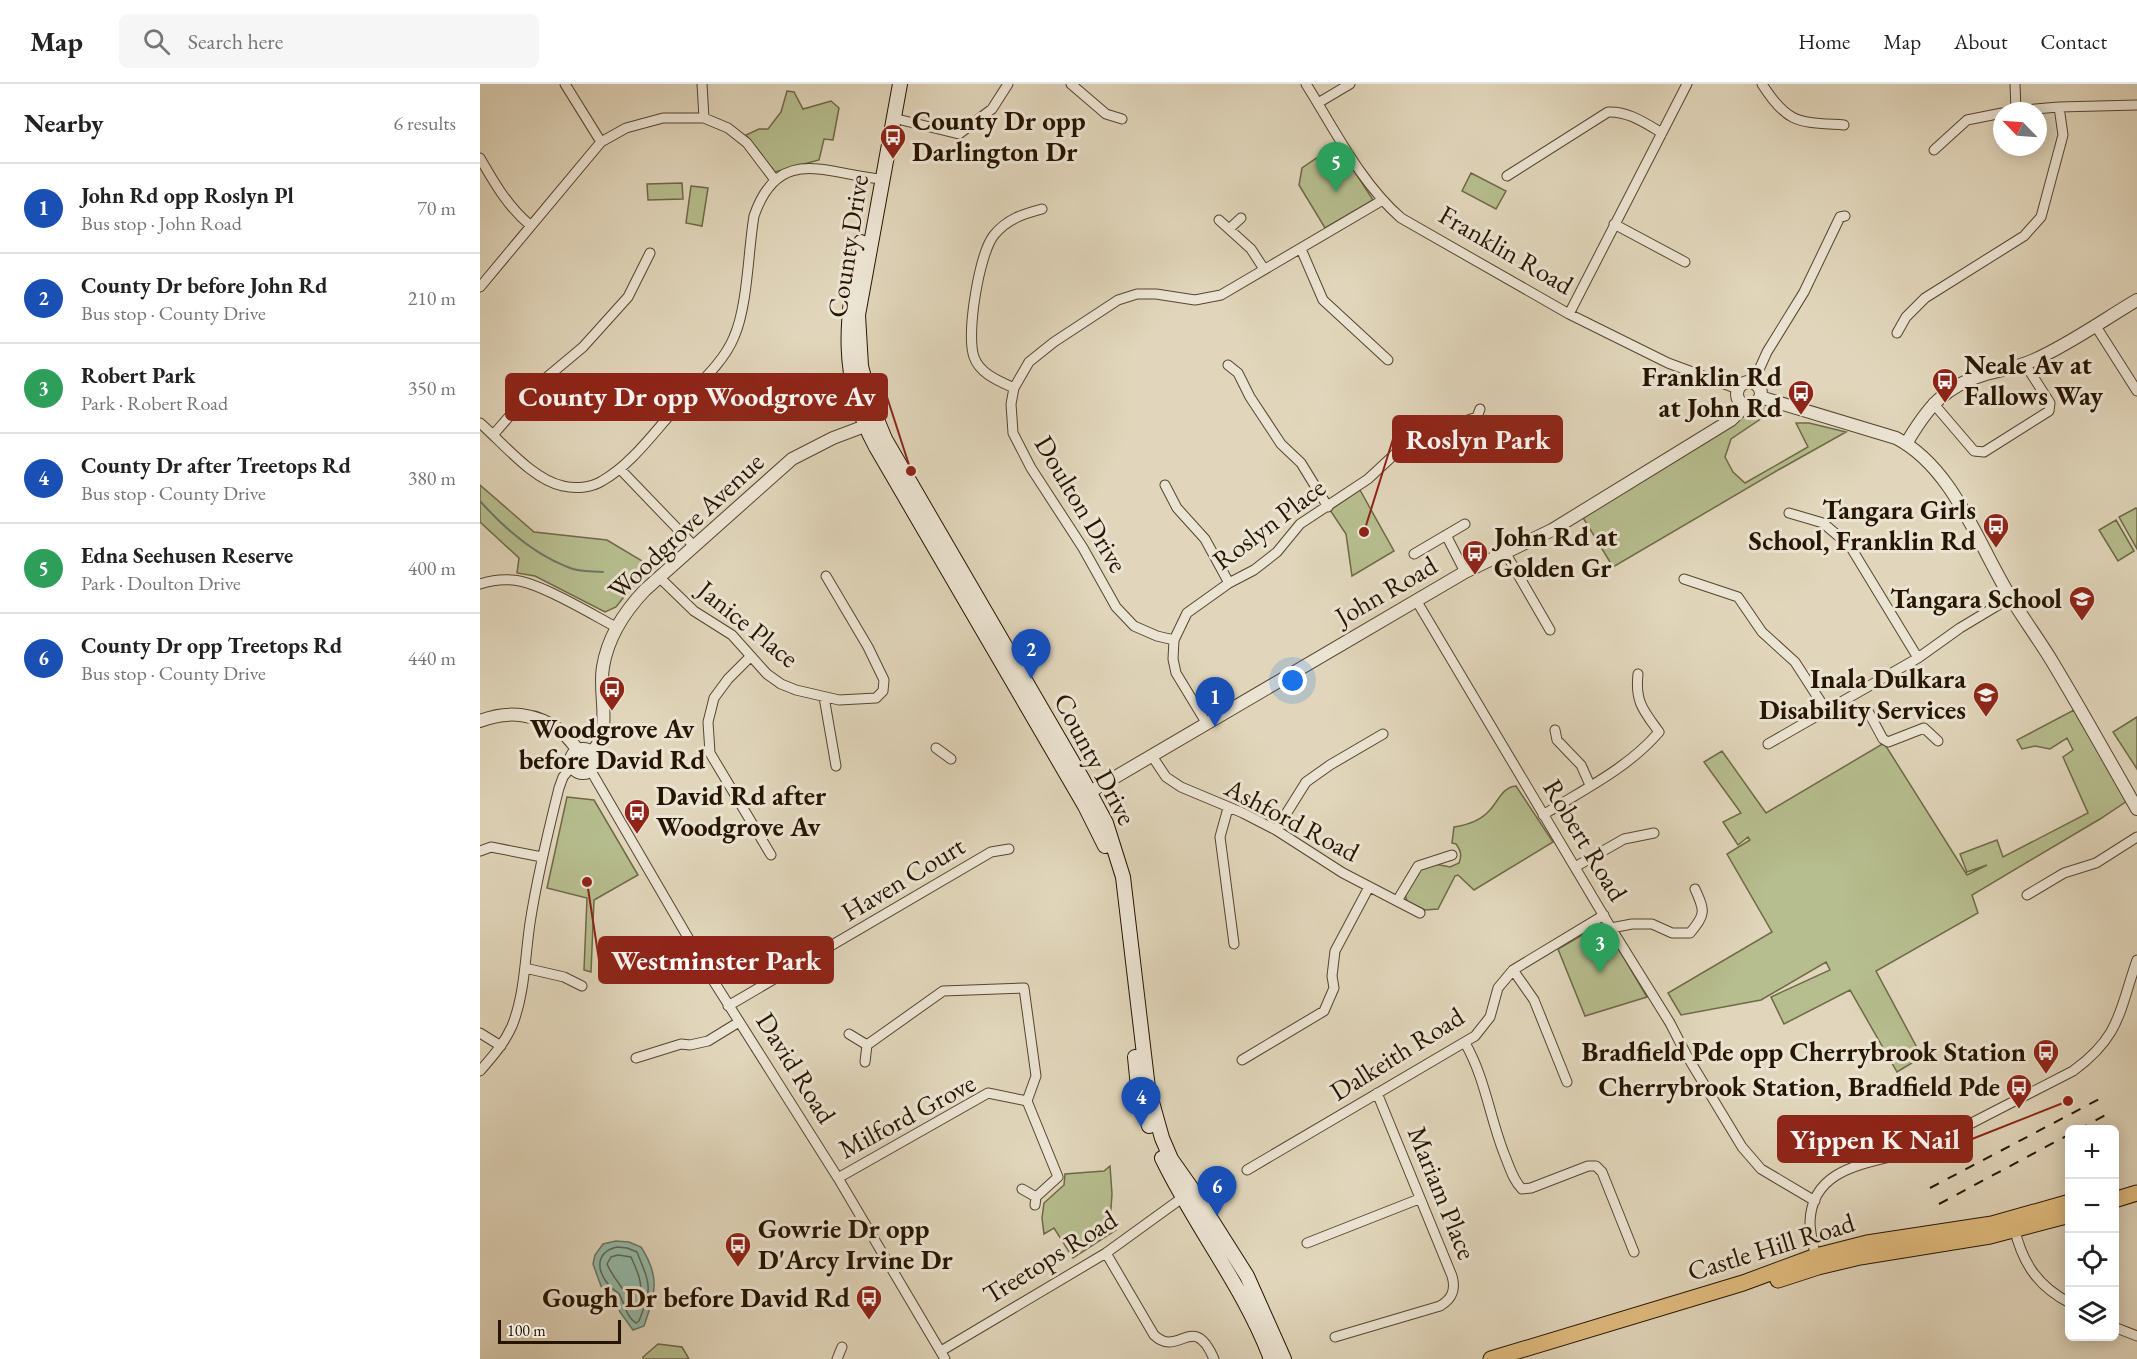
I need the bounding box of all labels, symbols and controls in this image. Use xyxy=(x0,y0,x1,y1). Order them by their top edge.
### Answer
search box xyxy=(119,14,539,68)
text: Map xyxy=(30,23,83,59)
icon: search xyxy=(140,25,173,58)
text: Search here xyxy=(188,27,283,56)
text: Home xyxy=(1798,28,1850,55)
text: Map xyxy=(1883,28,1921,55)
text: About xyxy=(1954,28,2007,55)
text: Contact xyxy=(2040,28,2107,55)
north arrow xyxy=(1993,102,2047,156)
place label: County Dr opp Darlington Dr xyxy=(912,103,1086,169)
text: Nearby xyxy=(24,106,104,140)
text: 6 results xyxy=(393,110,456,136)
bus stop icon: County Dr opp Darlington Dr xyxy=(878,122,908,160)
pin: 5 xyxy=(1316,142,1356,192)
street label: County Drive xyxy=(819,172,876,320)
text: John Rd opp Roslyn Pl xyxy=(81,181,294,210)
text: 1 xyxy=(38,195,49,221)
text: 70 m xyxy=(417,195,456,221)
street label: Franklin Road xyxy=(1433,197,1580,302)
text: Bus stop · John Road xyxy=(81,210,242,236)
text: County Dr before John Rd xyxy=(81,271,327,300)
text: 2 xyxy=(38,285,49,311)
text: 210 m xyxy=(408,285,456,311)
text: Bus stop · County Drive xyxy=(81,300,266,326)
place label: Neale Av at Fallows Way xyxy=(1964,347,2104,413)
place label: Franklin Rd at John Rd xyxy=(1642,359,1782,425)
text: Robert Park xyxy=(81,361,195,390)
bus stop icon: Neale Av at Fallows Way xyxy=(1930,366,1960,404)
callout: County Dr opp Woodgrove Av xyxy=(506,374,887,420)
text: 3 xyxy=(38,375,49,401)
text: 350 m xyxy=(408,375,456,401)
text: County Dr opp Woodgrove Av xyxy=(518,378,876,414)
bus stop icon: Franklin Rd at John Rd xyxy=(1786,378,1816,416)
text: Park · Robert Road xyxy=(81,390,228,416)
callout: Roslyn Park xyxy=(1393,416,1562,462)
text: Roslyn Park xyxy=(1406,421,1551,457)
street label: Doulton Drive xyxy=(1027,429,1136,579)
street label: Woodgrove Avenue xyxy=(600,444,771,607)
text: County Dr after Treetops Rd xyxy=(81,451,351,480)
text: 4 xyxy=(38,465,49,491)
text: 380 m xyxy=(408,465,456,491)
street label: Roslyn Place xyxy=(1205,470,1332,577)
text: Bus stop · County Drive xyxy=(81,480,266,506)
place label: Tangara Girls School, Franklin Rd xyxy=(1749,492,1976,558)
bus stop icon: Tangara Girls School, Franklin Rd xyxy=(1981,511,2011,549)
place label: John Rd at Golden Gr xyxy=(1491,519,1617,585)
bus stop icon: John Rd at Golden Gr xyxy=(1460,538,1490,576)
text: Edna Seehusen Reserve xyxy=(81,541,293,570)
street label: John Road xyxy=(1327,547,1443,635)
text: 5 xyxy=(38,555,49,581)
text: 400 m xyxy=(408,555,456,581)
text: Park · Doulton Drive xyxy=(81,570,241,596)
street label: Janice Place xyxy=(689,571,806,675)
place label: Tangara School xyxy=(1890,581,2062,616)
school or university icon: Tangara School xyxy=(2067,584,2097,622)
pin: 2 xyxy=(1012,630,1050,679)
text: County Dr opp Treetops Rd xyxy=(81,631,342,660)
text: 6 xyxy=(38,645,49,671)
text: 440 m xyxy=(408,645,456,671)
text: Bus stop · County Drive xyxy=(81,660,266,686)
place label: Inala Dulkara Disability Services xyxy=(1759,661,1966,727)
your location xyxy=(1278,666,1307,695)
bus stop icon: Woodgrove Av before David Rd xyxy=(597,674,627,712)
pin: 1 xyxy=(1196,678,1234,727)
school or university icon: Inala Dulkara Disability Services xyxy=(1971,680,2001,718)
street label: County Drive xyxy=(1046,687,1145,831)
place label: Woodgrove Av before David Rd xyxy=(519,711,705,777)
street label: Ashford Road xyxy=(1218,769,1366,870)
street label: Robert Road xyxy=(1535,772,1636,908)
place label: David Rd after Woodgrove Av xyxy=(656,778,827,844)
bus stop icon: David Rd after Woodgrove Av xyxy=(622,797,652,835)
street label: Haven Court xyxy=(835,828,971,929)
pin: 3 xyxy=(1580,924,1620,973)
callout: Westminster Park xyxy=(599,937,833,983)
text: Westminster Park xyxy=(611,942,822,978)
street label: Dalkeith Road xyxy=(1323,998,1471,1109)
street label: David Road xyxy=(749,1006,844,1130)
place label: Bradfield Pde opp Cherrybrook Station xyxy=(1581,1034,2026,1069)
bus stop icon: Bradfield Pde opp Cherrybrook Station xyxy=(2031,1037,2061,1075)
street label: Milford Grove xyxy=(832,1065,981,1166)
place label: Cherrybrook Station, Bradfield Pde xyxy=(1599,1069,2000,1104)
bus stop icon: Cherrybrook Station, Bradfield Pde xyxy=(2004,1072,2034,1110)
pin: 4 xyxy=(1122,1078,1160,1127)
callout: Yippen K Nail xyxy=(1778,1116,1972,1162)
street label: Mariam Place xyxy=(1400,1121,1485,1265)
text: Yippen K Nail xyxy=(1790,1121,1960,1157)
map controls xyxy=(2065,1125,2119,1341)
button: + xyxy=(2065,1125,2119,1179)
pin: 6 xyxy=(1198,1166,1236,1216)
button: − xyxy=(2065,1179,2119,1233)
street label: Treetops Road xyxy=(976,1201,1124,1312)
street label: Castle Hill Road xyxy=(1683,1204,1859,1289)
place label: Gowrie Dr opp D'Arcy Irvine Dr xyxy=(758,1211,953,1277)
bus stop icon: Gowrie Dr opp D'Arcy Irvine Dr xyxy=(723,1230,753,1268)
button: locate xyxy=(2065,1233,2119,1287)
place label: Gough Dr before David Rd xyxy=(542,1280,850,1315)
bus stop icon: Gough Dr before David Rd xyxy=(854,1283,884,1321)
button: layers xyxy=(2065,1287,2119,1341)
scale bar xyxy=(498,1317,621,1344)
text: 100 m xyxy=(507,1320,546,1341)

